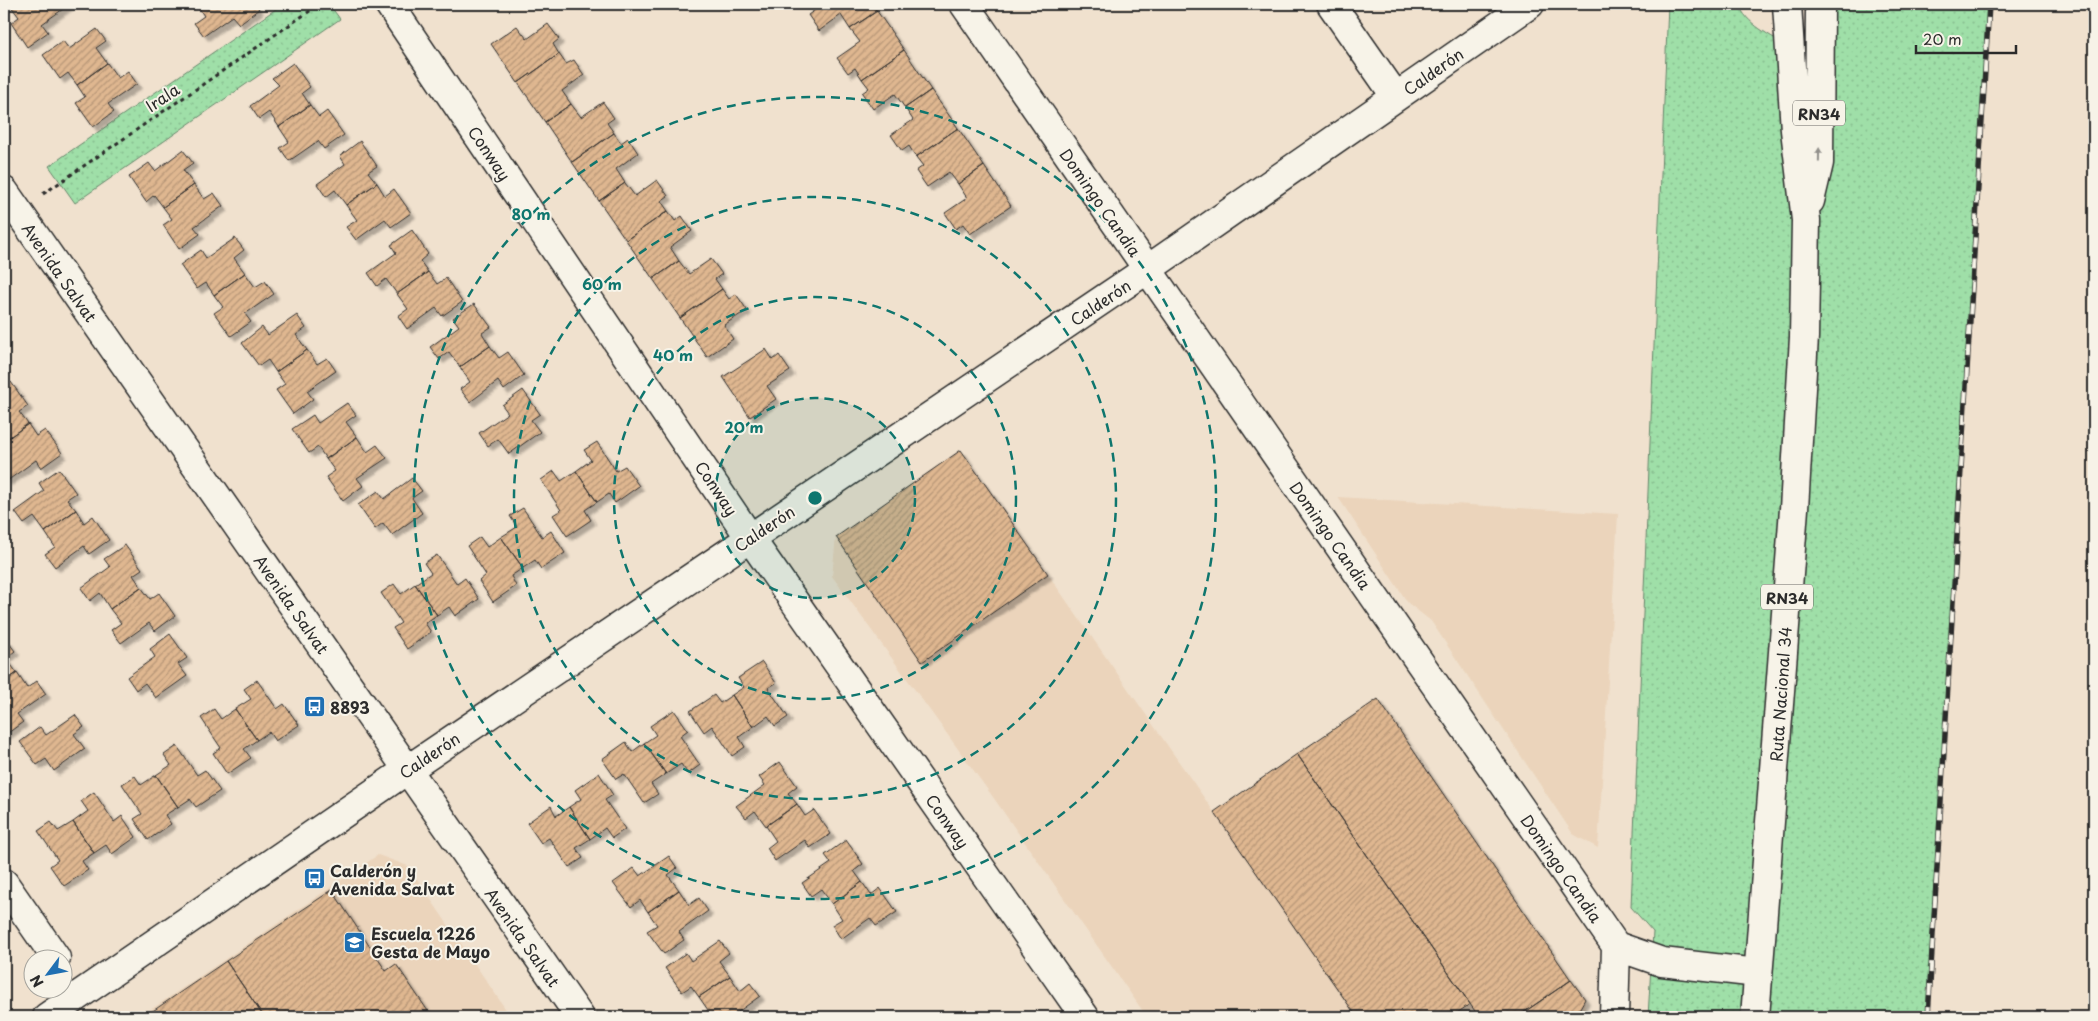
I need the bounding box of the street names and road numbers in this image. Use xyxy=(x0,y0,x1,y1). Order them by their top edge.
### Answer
street label: Calderón xyxy=(1398,41,1468,101)
street label: Irala xyxy=(140,77,184,117)
road number: RN34 xyxy=(1793,100,1845,126)
street label: Conway xyxy=(463,121,517,185)
street label: Domingo Candia xyxy=(1055,143,1147,261)
street label: Avenida Salvat xyxy=(17,217,103,327)
street label: Calderón xyxy=(1065,273,1135,331)
street label: Conway xyxy=(690,456,744,520)
street label: Domingo Candia xyxy=(1285,476,1377,594)
street label: Calderón xyxy=(729,499,799,557)
street label: Avenida Salvat xyxy=(249,549,335,659)
road number: RN34 xyxy=(1761,584,1813,610)
street label: Ruta Nacional 34 xyxy=(1763,625,1797,763)
street label: Calderón xyxy=(394,726,464,784)
street label: Conway xyxy=(921,789,975,853)
street label: Domingo Candia xyxy=(1516,809,1608,927)
street label: Avenida Salvat xyxy=(480,882,566,992)

